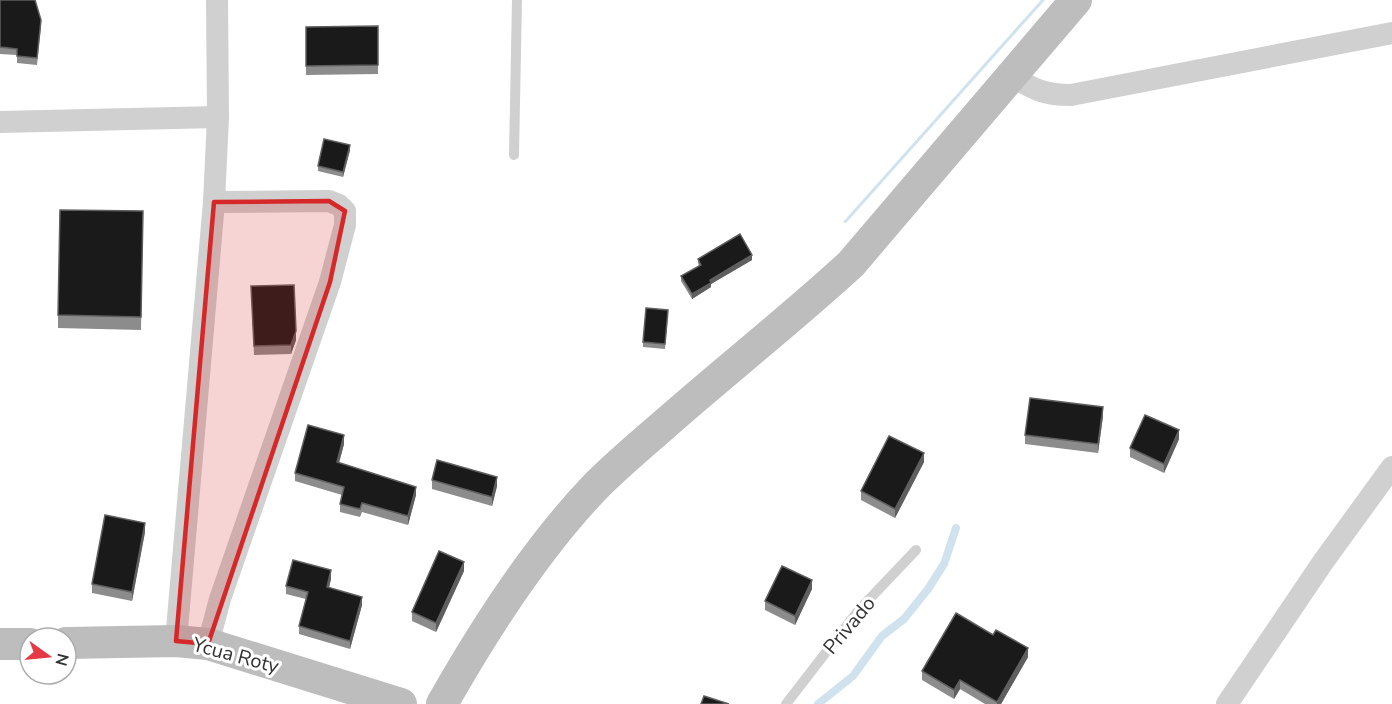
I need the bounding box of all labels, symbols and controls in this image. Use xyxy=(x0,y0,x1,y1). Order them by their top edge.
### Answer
street label: Privado xyxy=(817,591,881,660)
north arrow xyxy=(18,626,78,686)
street label: Ycua Roty xyxy=(189,631,283,680)
text: N xyxy=(49,651,74,668)

